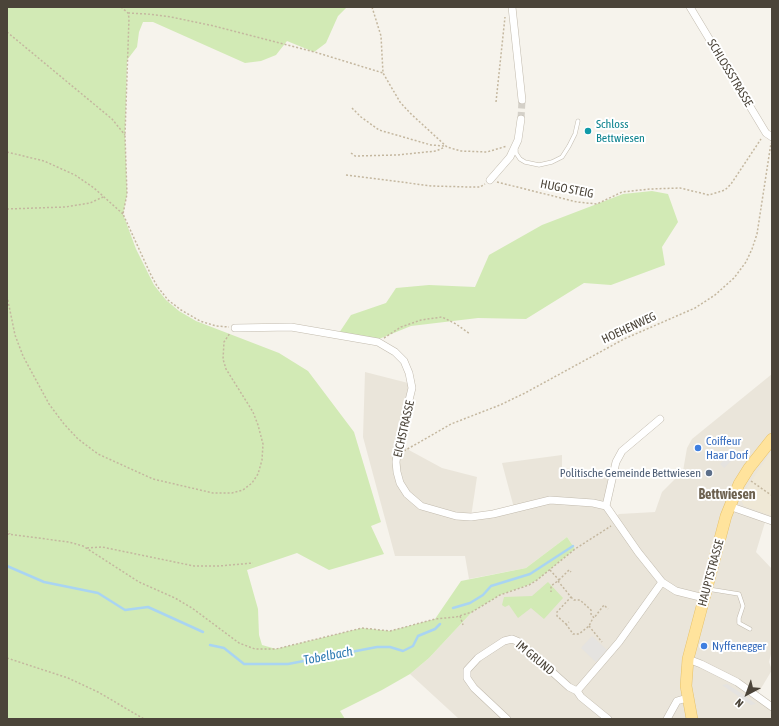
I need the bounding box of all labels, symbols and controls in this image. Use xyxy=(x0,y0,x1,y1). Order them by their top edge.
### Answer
street label: SCHLOSSSTRASSE xyxy=(704,37,756,109)
place label: Schloss Bettwiesen xyxy=(596,117,645,145)
marker: Schloss Bettwiesen xyxy=(583,126,593,136)
street label: HUGO STEIG xyxy=(539,177,595,201)
street label: HOEHENWEG xyxy=(599,309,659,347)
street label: EICHSTRASSE xyxy=(390,399,418,459)
place label: Coiffeur Haar Dorf xyxy=(706,434,748,462)
marker: Coiffeur Haar Dorf xyxy=(693,443,703,453)
place label: Politische Gemeinde Bettwiesen xyxy=(560,466,701,480)
marker: Politische Gemeinde Bettwiesen xyxy=(704,468,714,478)
district label: Bettwiesen xyxy=(698,487,756,503)
street label: HAUPTSTRASSE xyxy=(695,538,727,608)
street label: IM GRUND xyxy=(513,638,557,678)
place label: Nyffenegger xyxy=(712,639,766,653)
marker: Nyffenegger xyxy=(699,641,709,651)
water label: Tobelbach xyxy=(302,644,354,668)
north arrow xyxy=(727,674,767,714)
text: N xyxy=(733,696,746,710)

